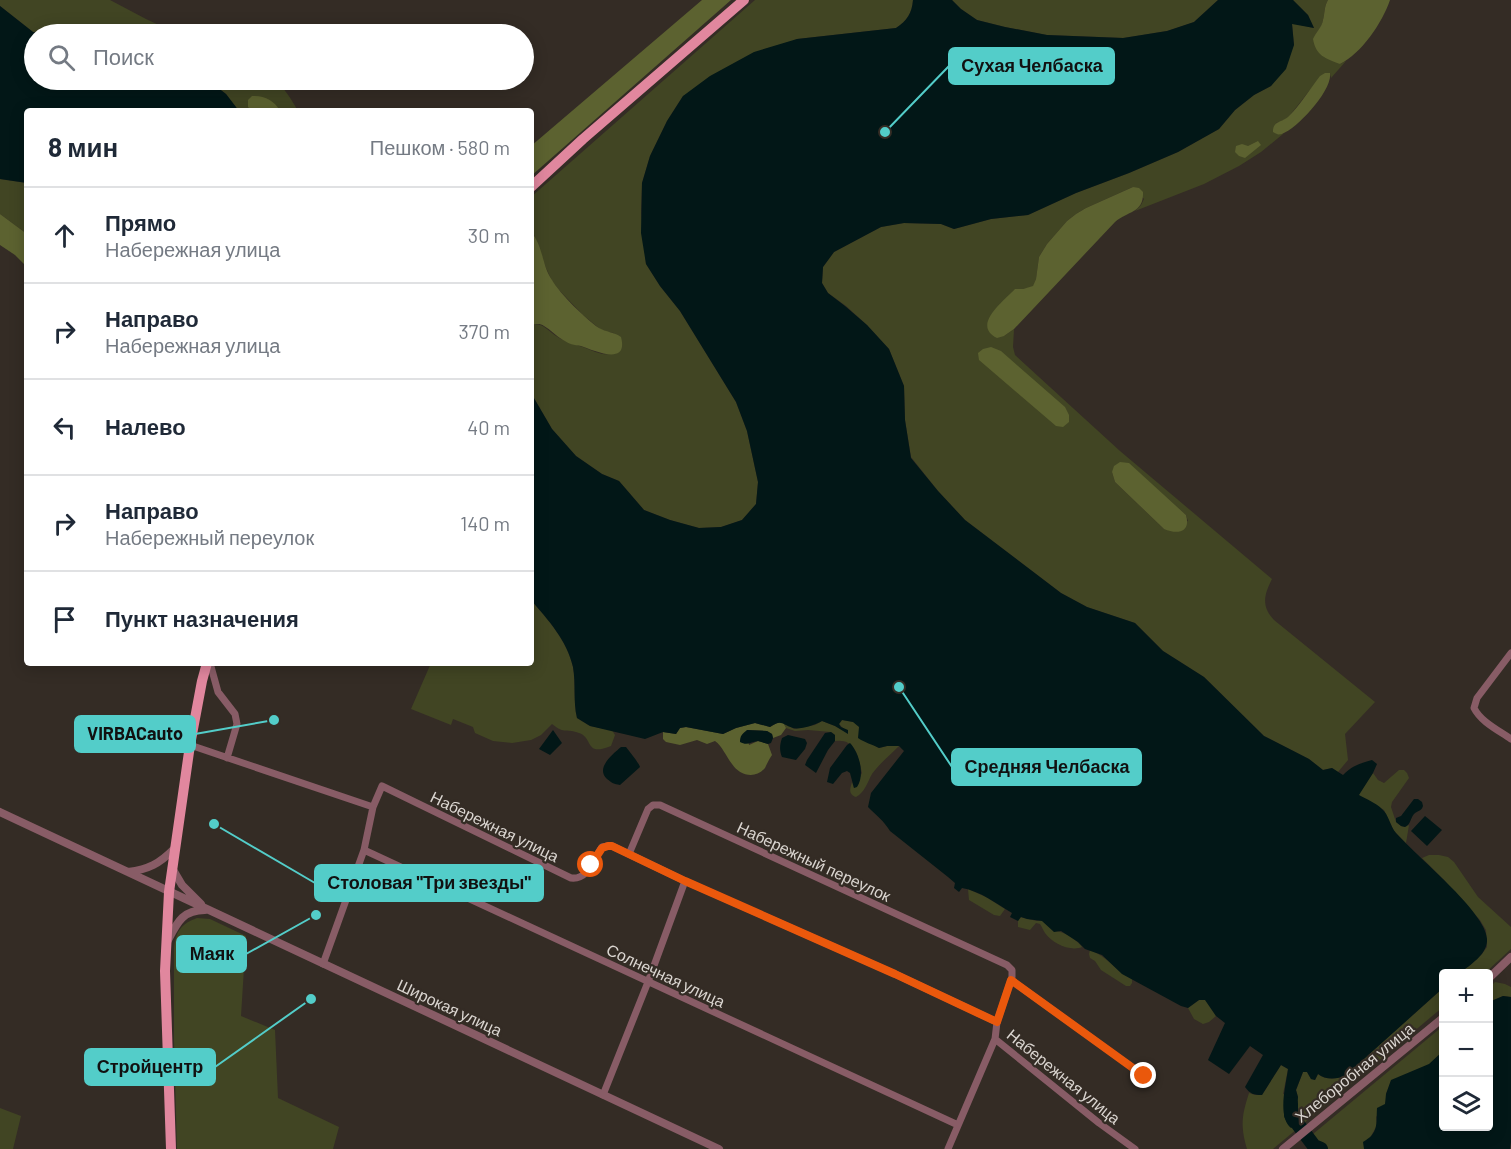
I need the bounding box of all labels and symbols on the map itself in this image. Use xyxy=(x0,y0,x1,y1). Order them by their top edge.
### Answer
callout: Сухая Челбаска xyxy=(949,48,1114,84)
text: Сухая Челбаска xyxy=(961,54,1104,76)
callout: VIRBACauto xyxy=(75,716,195,752)
text: VIRBACauto xyxy=(87,722,183,744)
callout: Средняя Челбаска xyxy=(952,749,1141,785)
text: Средняя Челбаска xyxy=(965,755,1130,777)
street label: Набережная улица xyxy=(428,787,562,865)
street label: Набережный переулок xyxy=(734,817,895,905)
route start xyxy=(577,851,603,877)
callout: Столовая "Три звезды" xyxy=(315,865,543,901)
text: Столовая "Три звезды" xyxy=(327,871,531,893)
callout: Маяк xyxy=(177,936,246,972)
street label: Солнечная улица xyxy=(604,939,728,1011)
text: Маяк xyxy=(190,942,235,964)
street label: Широкая улица xyxy=(395,974,506,1040)
street label: Хлеборобная улица xyxy=(1291,1018,1417,1126)
street label: Набережная улица xyxy=(1004,1024,1125,1128)
callout: Стройцентр xyxy=(85,1049,215,1085)
text: Стройцентр xyxy=(97,1055,203,1077)
route end xyxy=(1130,1062,1156,1088)

